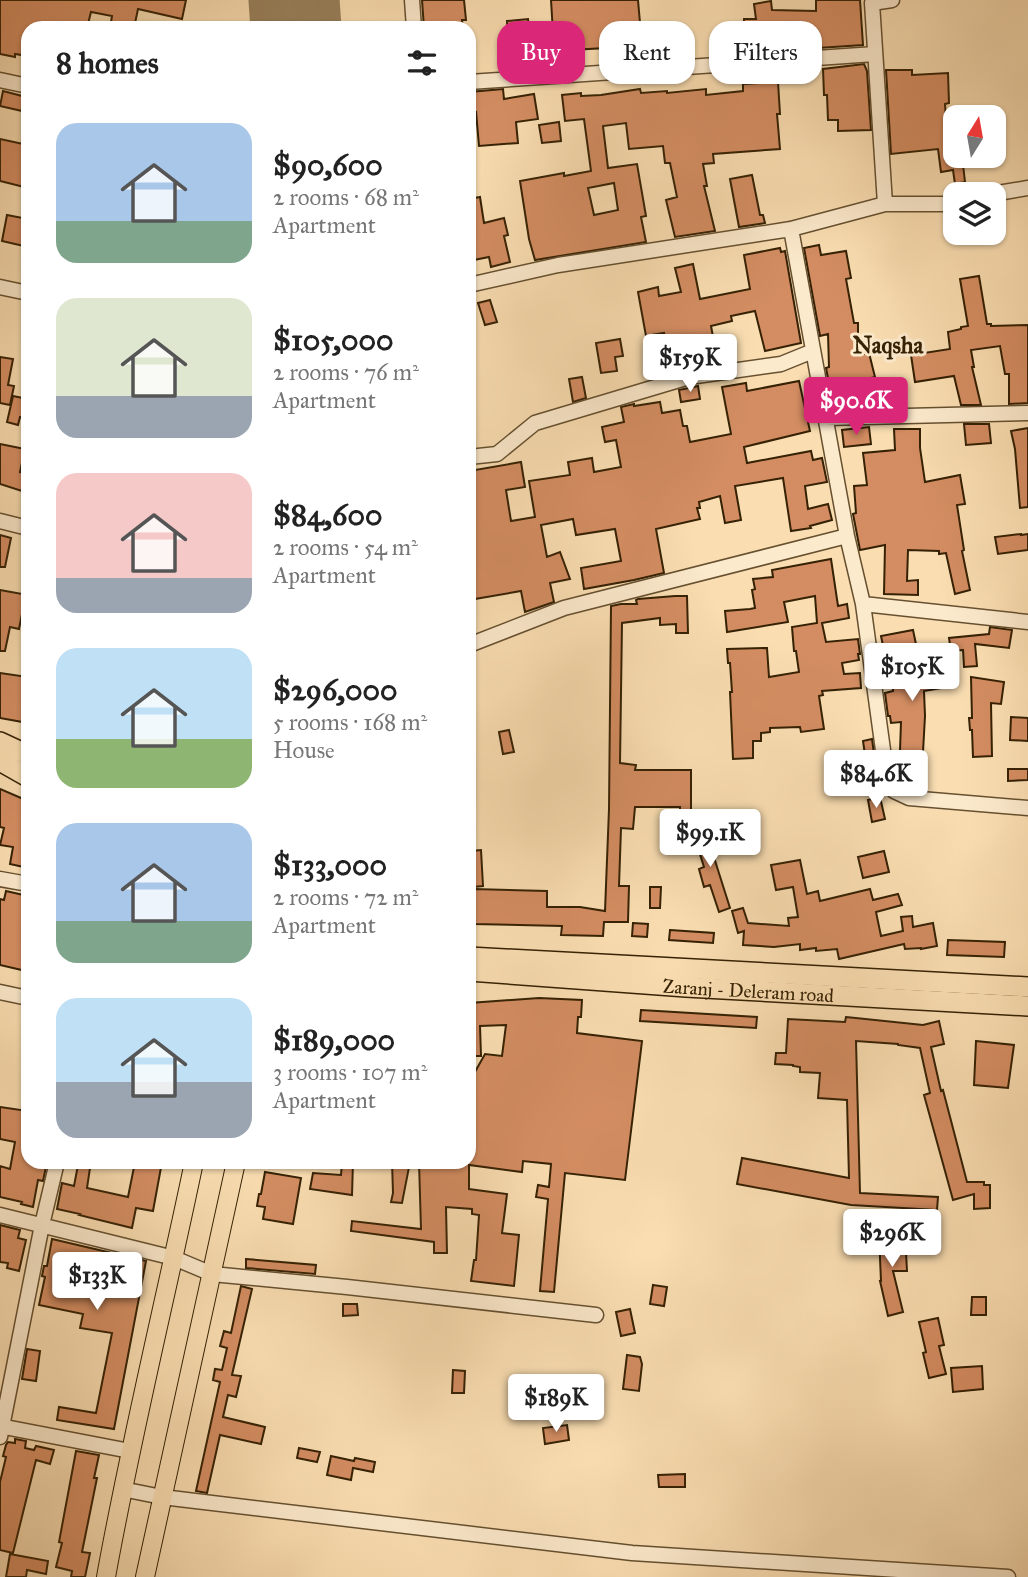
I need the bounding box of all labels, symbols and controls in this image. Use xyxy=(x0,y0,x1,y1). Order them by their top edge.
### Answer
chip: Buy xyxy=(497,21,585,84)
chip: Rent xyxy=(599,21,695,84)
chip: Filters xyxy=(709,21,822,84)
icon: filters xyxy=(403,44,441,82)
text: 8 homes xyxy=(56,45,159,81)
north arrow xyxy=(943,105,1006,168)
map controls xyxy=(943,105,1006,245)
text: $90,600 xyxy=(273,147,383,183)
icon: home xyxy=(112,151,196,235)
button: layers xyxy=(943,182,1006,245)
text: 2 rooms · 68 m² xyxy=(273,183,419,211)
text: Apartment xyxy=(273,211,376,239)
text: $105,000 xyxy=(273,322,393,358)
icon: home xyxy=(112,326,196,410)
district label: Naqsha xyxy=(853,331,925,360)
pin: $159K xyxy=(641,334,739,394)
text: $159K xyxy=(659,343,721,371)
text: 2 rooms · 76 m² xyxy=(273,358,419,386)
pin: $90.6K xyxy=(799,378,913,437)
text: Apartment xyxy=(273,386,376,414)
text: $90.6K xyxy=(820,386,892,414)
text: $84,600 xyxy=(273,497,382,533)
icon: home xyxy=(112,501,196,585)
text: 2 rooms · 54 m² xyxy=(273,533,418,561)
text: Apartment xyxy=(273,561,376,589)
pin: $105K xyxy=(863,644,961,703)
text: $105K xyxy=(880,652,944,680)
text: $296,000 xyxy=(273,672,397,708)
icon: home xyxy=(112,676,196,760)
text: 5 rooms · 168 m² xyxy=(273,708,427,736)
text: House xyxy=(273,736,335,764)
pin: $84.6K xyxy=(819,750,933,810)
text: $84.6K xyxy=(840,759,912,787)
pin: $99.1K xyxy=(653,810,767,869)
text: $99.1K xyxy=(676,818,744,846)
text: $133,000 xyxy=(273,847,387,883)
icon: home xyxy=(112,851,196,935)
text: 2 rooms · 72 m² xyxy=(273,883,418,911)
text: Apartment xyxy=(273,911,376,939)
street label: Zaranj - Deleram road xyxy=(662,974,835,1007)
text: $189,000 xyxy=(273,1022,395,1058)
icon: home xyxy=(112,1026,196,1110)
text: 3 rooms · 107 m² xyxy=(273,1058,427,1086)
text: Apartment xyxy=(273,1086,376,1114)
pin: $296K xyxy=(843,1210,941,1269)
text: $296K xyxy=(859,1218,925,1246)
pin: $133K xyxy=(48,1252,146,1312)
text: $133K xyxy=(68,1261,126,1289)
pin: $189K xyxy=(507,1374,605,1434)
text: $189K xyxy=(524,1383,588,1411)

